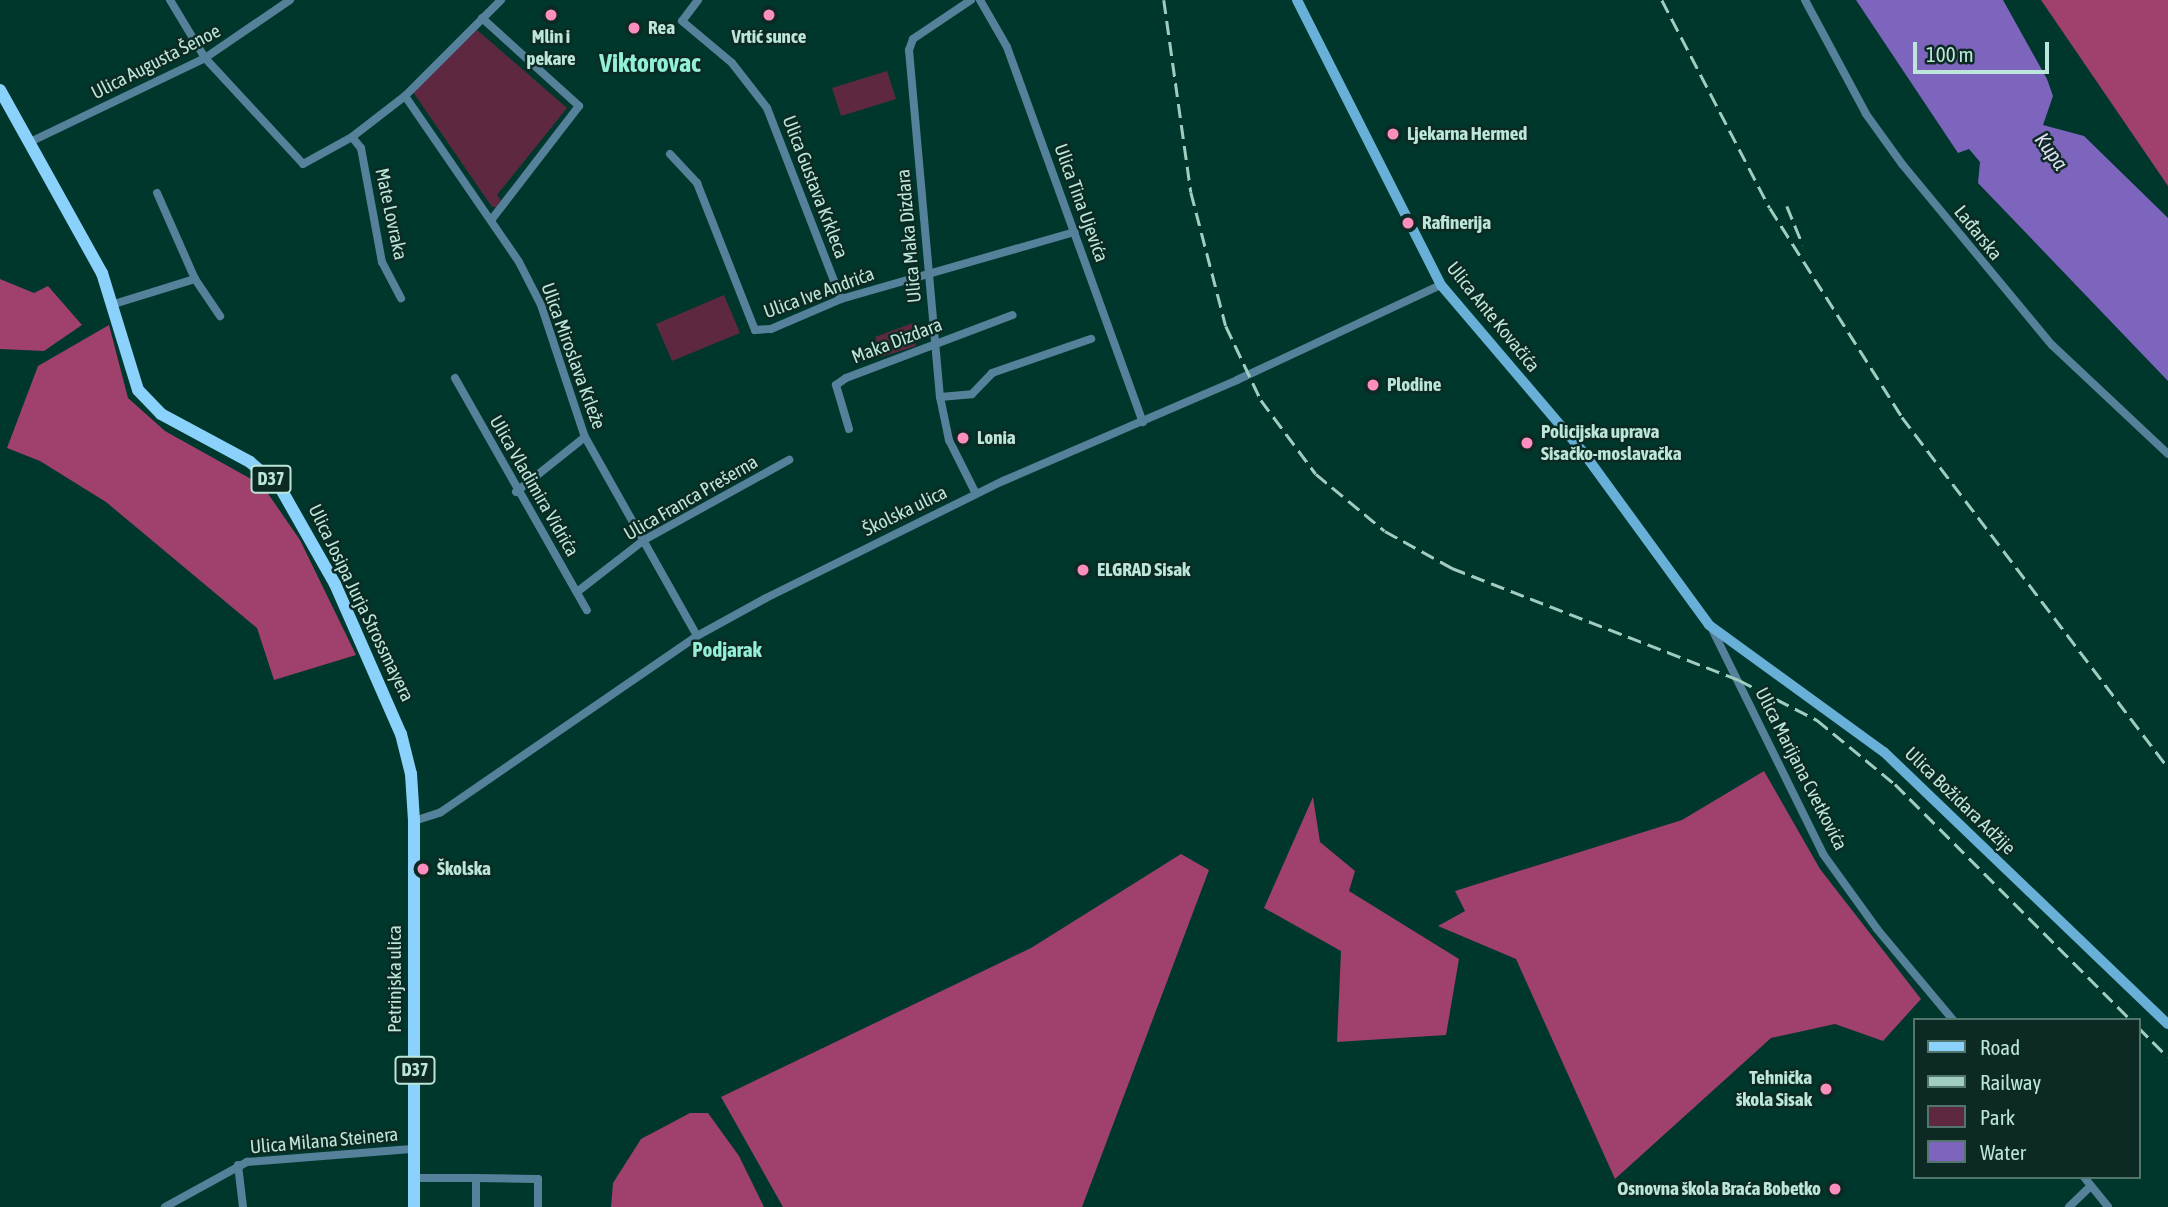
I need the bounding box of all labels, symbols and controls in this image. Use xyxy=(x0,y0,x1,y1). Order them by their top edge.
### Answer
marker: Mlin i pekare xyxy=(543,7,559,23)
marker: Vrtić sunce xyxy=(761,7,777,23)
place label: Rea xyxy=(648,17,675,39)
street label: Ulica Augusta Šenoe xyxy=(88,20,224,104)
marker: Rea xyxy=(626,20,642,36)
place label: Mlin i pekare xyxy=(526,26,576,70)
place label: Vrtić sunce xyxy=(732,26,806,48)
scale bar xyxy=(1916,28,2052,72)
text: 100 m xyxy=(1926,42,1974,66)
district label: Viktorovac xyxy=(599,48,701,80)
street label: Ulica Gustava Krkleca xyxy=(777,112,853,262)
place label: Ljekarna Hermed xyxy=(1407,123,1527,145)
marker: Ljekarna Hermed xyxy=(1385,126,1401,142)
water label: Kupa xyxy=(2030,127,2074,175)
street label: Ulica Tina Ujevića xyxy=(1049,141,1113,265)
street label: Mate Lovraka xyxy=(370,166,412,262)
street label: Ulica Maka Dizdara xyxy=(892,168,926,304)
street label: Lađarska xyxy=(1949,201,2007,265)
place label: Rafinerija xyxy=(1422,212,1491,234)
marker: Rafinerija xyxy=(1400,215,1416,231)
street label: Ulica Ante Kovačića xyxy=(1441,257,1545,377)
street label: Ulica Ive Andrića xyxy=(761,262,877,324)
street label: Ulica Miroslava Krleže xyxy=(536,280,610,432)
street label: Maka Dizdara xyxy=(849,313,945,369)
place label: Plodine xyxy=(1387,374,1441,396)
marker: Plodine xyxy=(1365,377,1381,393)
street label: Ulica Vladimira Vidrića xyxy=(484,412,584,560)
place label: Policijska uprava Sisačko-moslavačka xyxy=(1541,421,1681,465)
place label: Lonia xyxy=(977,427,1016,449)
marker: Lonia xyxy=(955,430,971,446)
marker: Policijska uprava Sisačko-moslavačka xyxy=(1519,435,1535,451)
street label: Ulica Franca Prešerna xyxy=(620,450,762,546)
road number: D37 xyxy=(250,464,292,494)
street label: Školska ulica xyxy=(859,481,951,541)
street label: Ulica Josipa Jurja Strossmayera xyxy=(303,501,419,705)
place label: ELGRAD Sisak xyxy=(1097,559,1190,581)
marker: ELGRAD Sisak xyxy=(1075,562,1091,578)
district label: Podjarak xyxy=(692,636,762,662)
street label: Ulica Marijana Cvetkovića xyxy=(1750,684,1852,854)
street label: Ulica Božidara Adžije xyxy=(1900,742,2020,860)
place label: Školska xyxy=(437,858,491,880)
marker: Školska xyxy=(415,861,431,877)
street label: Petrinjska ulica xyxy=(384,925,406,1033)
legend xyxy=(1912,1018,2140,1179)
text: Road xyxy=(1980,1035,2020,1059)
road number: D37 xyxy=(394,1056,436,1084)
place label: Tehnička škola Sisak xyxy=(1736,1067,1812,1111)
text: Railway xyxy=(1980,1070,2041,1094)
marker: Tehnička škola Sisak xyxy=(1818,1081,1834,1097)
text: Park xyxy=(1980,1105,2015,1129)
street label: Ulica Milana Steinera xyxy=(249,1123,399,1159)
text: Water xyxy=(1980,1140,2026,1164)
place label: Osnovna škola Braća Bobetko xyxy=(1617,1178,1821,1200)
marker: Osnovna škola Braća Bobetko xyxy=(1827,1181,1843,1197)

